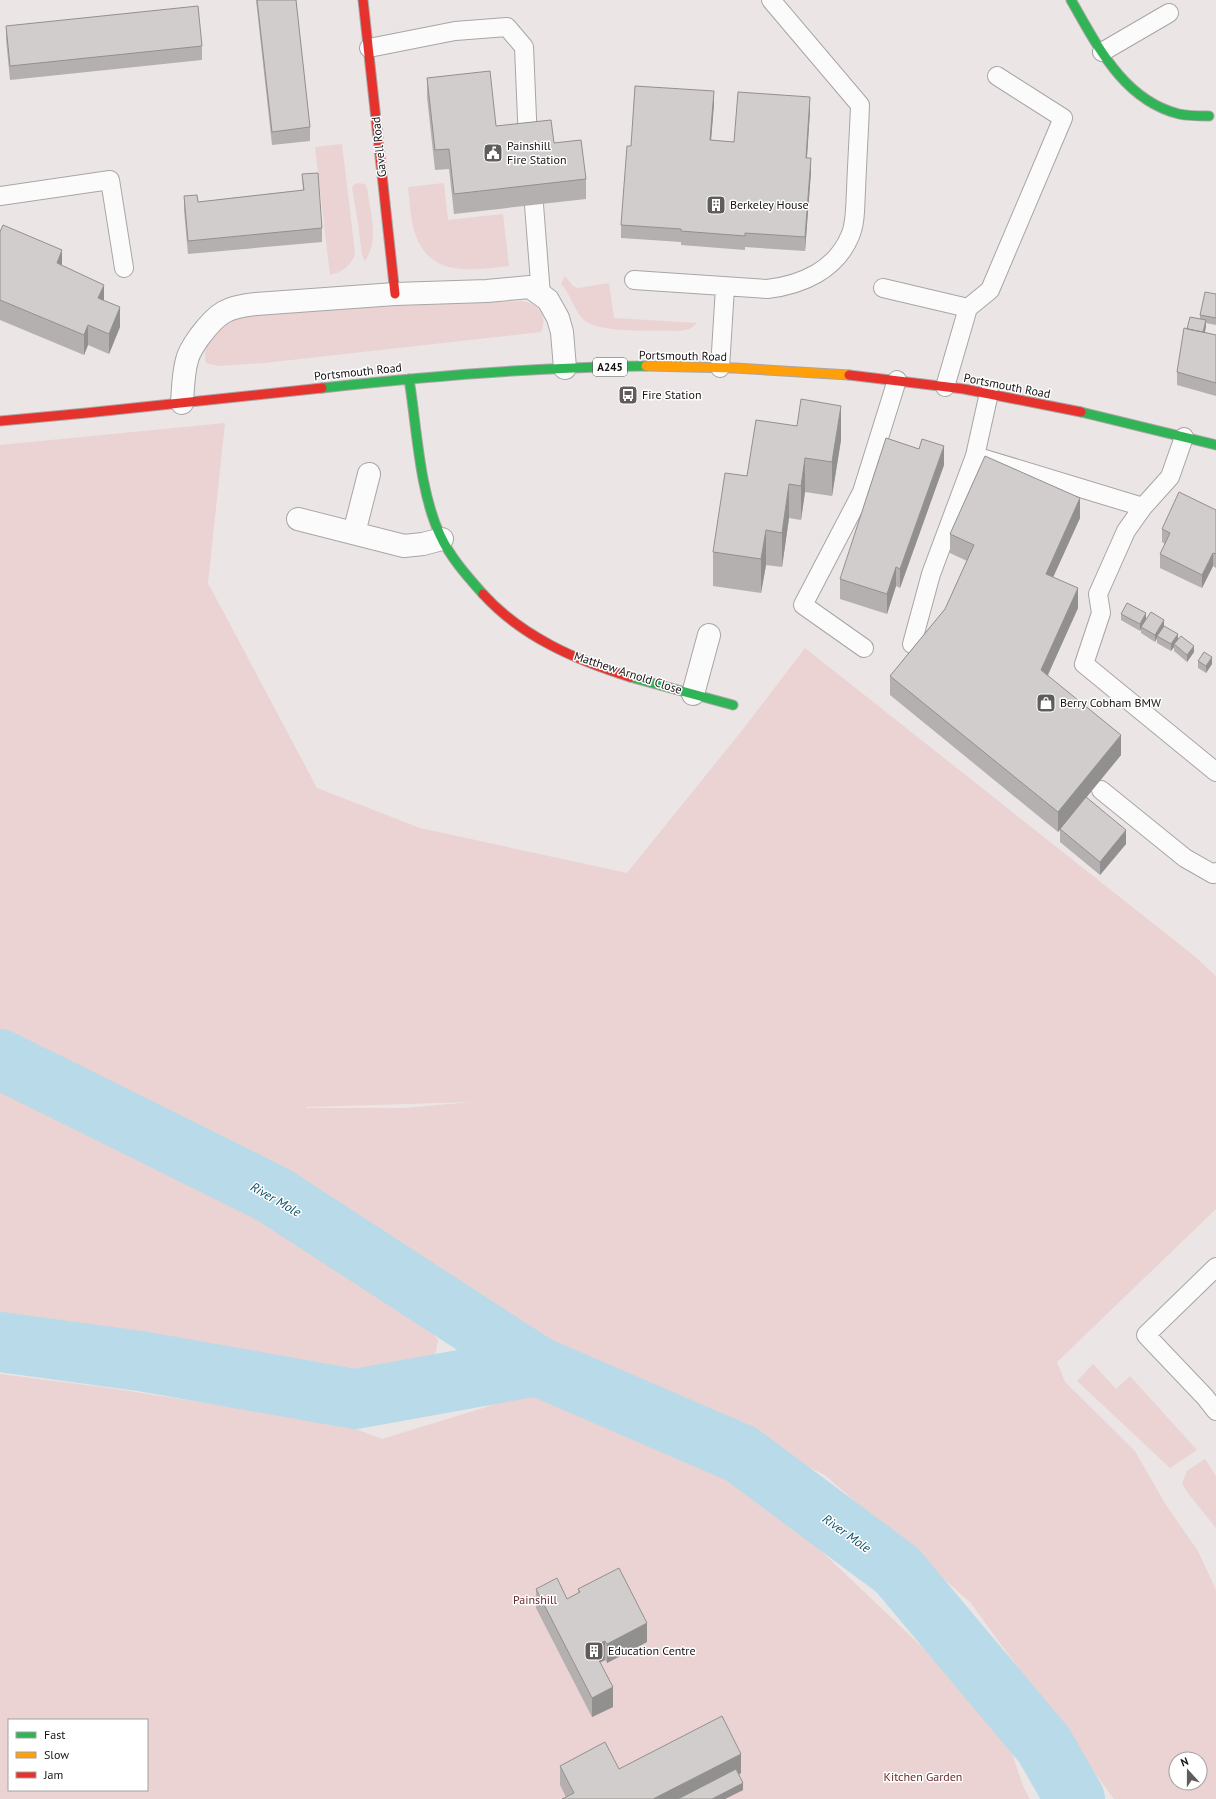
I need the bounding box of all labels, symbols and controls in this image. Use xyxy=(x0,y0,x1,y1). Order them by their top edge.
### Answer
street label: Gavell Road xyxy=(368,116,389,178)
place label: Painshill Fire Station xyxy=(507,138,566,167)
public building icon: Painshill Fire Station xyxy=(482,142,504,164)
building icon: Berkeley House xyxy=(705,194,727,216)
place label: Berkeley House xyxy=(730,197,809,212)
street label: Portsmouth Road xyxy=(639,347,727,364)
road number: A245 xyxy=(593,358,627,376)
street label: Portsmouth Road xyxy=(313,359,403,384)
street label: Portsmouth Road xyxy=(962,370,1052,401)
bus stop icon: Fire Station xyxy=(617,384,639,406)
place label: Fire Station xyxy=(642,387,701,402)
street label: Matthew Arnold Close xyxy=(572,648,684,697)
shop icon: Berry Cobham BMW xyxy=(1035,692,1057,714)
place label: Berry Cobham BMW xyxy=(1060,695,1161,710)
water label: River Mole xyxy=(247,1178,304,1221)
water label: River Mole xyxy=(819,1510,874,1557)
park label: Painshill xyxy=(513,1592,557,1607)
building icon: Education Centre xyxy=(583,1640,605,1662)
place label: Education Centre xyxy=(608,1643,696,1658)
legend xyxy=(8,1719,148,1791)
text: Fast xyxy=(44,1727,65,1742)
text: Slow xyxy=(44,1747,69,1762)
north arrow xyxy=(1168,1751,1208,1791)
text: N xyxy=(1179,1754,1190,1769)
text: Jam xyxy=(43,1767,63,1782)
park label: Kitchen Garden xyxy=(884,1769,962,1784)

